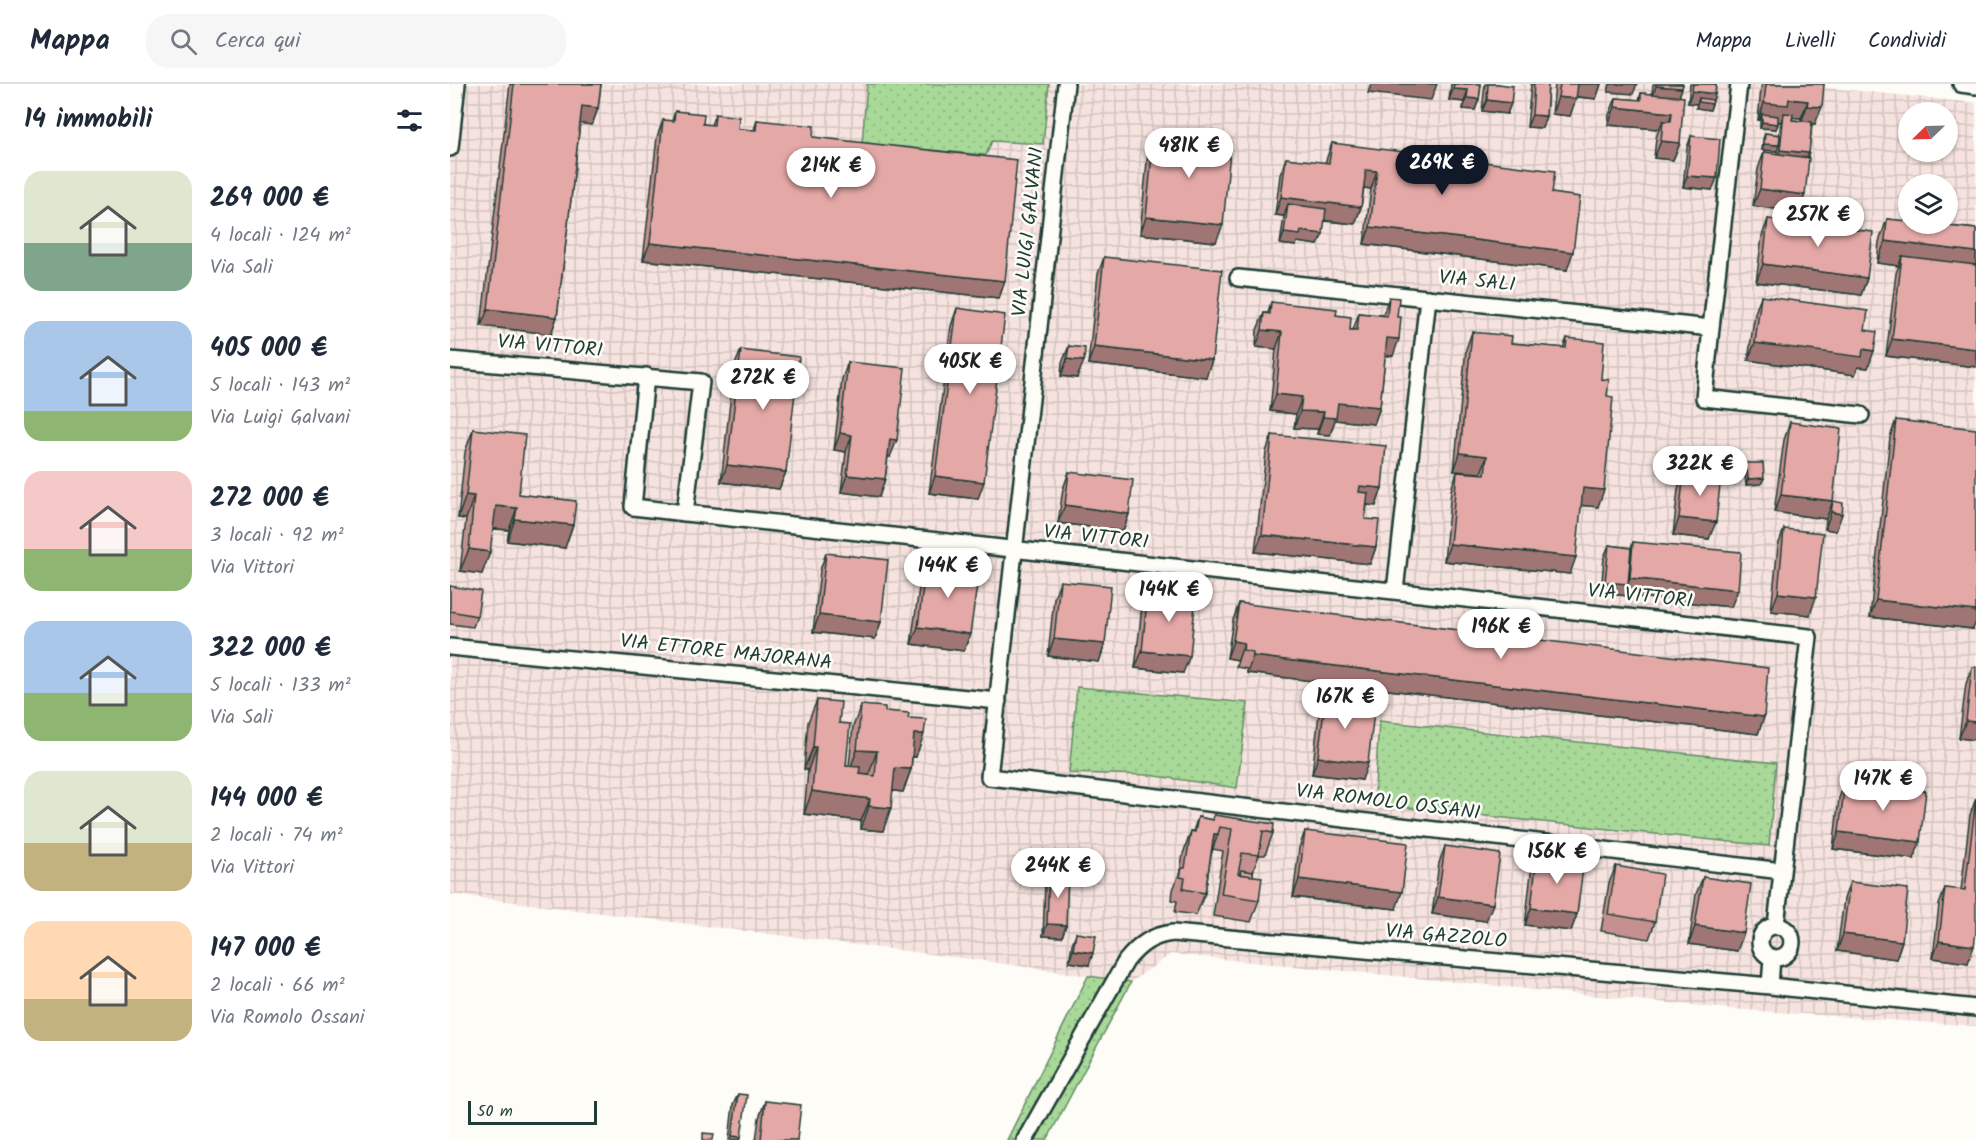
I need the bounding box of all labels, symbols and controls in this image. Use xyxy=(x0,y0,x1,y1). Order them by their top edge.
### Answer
search box xyxy=(146,14,566,68)
text: Mappa xyxy=(30,19,110,64)
text: Cerca qui xyxy=(215,24,300,59)
icon: search xyxy=(167,25,200,58)
text: Mappa xyxy=(1695,25,1752,58)
text: Livelli xyxy=(1785,25,1835,58)
text: Condividi xyxy=(1868,25,1946,58)
text: 14 immobili xyxy=(24,99,152,141)
north arrow xyxy=(1898,102,1958,162)
map controls xyxy=(1898,102,1958,234)
icon: filters xyxy=(393,104,426,137)
pin: 481K € xyxy=(1140,128,1238,179)
text: 481K € xyxy=(1158,131,1220,163)
pin: 269K € xyxy=(1393,145,1491,196)
street label: VIA LUIGI GALVANI xyxy=(1004,146,1054,318)
pin: 214K € xyxy=(782,148,880,199)
text: 269K € xyxy=(1409,148,1475,180)
text: 214K € xyxy=(800,151,862,183)
button: layers xyxy=(1898,174,1958,234)
text: 269 000 € xyxy=(210,178,329,220)
icon: home xyxy=(72,195,144,267)
pin: 257K € xyxy=(1769,197,1867,248)
text: 257K € xyxy=(1786,200,1850,232)
text: 4 locali · 124 m² xyxy=(210,220,351,252)
text: Via Sali xyxy=(210,252,272,284)
street label: VIA SALI xyxy=(1437,262,1517,302)
street label: VIA VITTORI xyxy=(496,326,604,368)
text: 405 000 € xyxy=(210,328,327,370)
pin: 405K € xyxy=(921,344,1019,395)
icon: home xyxy=(72,345,144,417)
text: 405K € xyxy=(938,347,1002,379)
pin: 272K € xyxy=(714,360,812,411)
text: 272K € xyxy=(730,363,796,395)
text: 5 locali · 143 m² xyxy=(210,370,350,402)
text: Via Luigi Galvani xyxy=(210,402,350,434)
pin: 322K € xyxy=(1651,446,1749,497)
text: 322K € xyxy=(1667,449,1733,481)
text: 272 000 € xyxy=(210,478,329,520)
icon: home xyxy=(72,495,144,567)
street label: VIA VITTORI xyxy=(1042,517,1150,559)
text: 3 locali · 92 m² xyxy=(210,520,344,552)
pin: 144K € xyxy=(899,548,997,599)
text: 144K € xyxy=(918,551,978,583)
text: Via Vittori xyxy=(210,552,294,584)
pin: 144K € xyxy=(1120,572,1218,623)
text: 144K € xyxy=(1139,575,1199,607)
street label: VIA VITTORI xyxy=(1586,576,1694,618)
pin: 196K € xyxy=(1452,609,1550,660)
text: 196K € xyxy=(1471,612,1531,644)
street label: VIA ETTORE MAJORANA xyxy=(618,626,834,680)
text: 322 000 € xyxy=(210,628,331,670)
icon: home xyxy=(72,645,144,717)
text: 5 locali · 133 m² xyxy=(210,670,351,702)
pin: 167K € xyxy=(1296,679,1394,730)
text: 167K € xyxy=(1316,682,1374,714)
text: Via Sali xyxy=(210,702,272,734)
pin: 147K € xyxy=(1834,761,1932,812)
text: 147K € xyxy=(1854,764,1912,796)
street label: VIA ROMOLO OSSANI xyxy=(1294,776,1482,830)
text: 144 000 € xyxy=(210,778,323,820)
icon: home xyxy=(72,795,144,867)
text: 2 locali · 74 m² xyxy=(210,820,343,852)
pin: 156K € xyxy=(1508,834,1606,885)
text: 156K € xyxy=(1527,837,1587,869)
pin: 244K € xyxy=(1009,848,1107,899)
text: 244K € xyxy=(1025,851,1091,883)
text: Via Vittori xyxy=(210,852,294,884)
street label: VIA GAZZOLO xyxy=(1384,916,1508,958)
text: 147 000 € xyxy=(210,928,321,970)
icon: home xyxy=(72,945,144,1017)
text: 2 locali · 66 m² xyxy=(210,970,345,1002)
text: Via Romolo Ossani xyxy=(210,1002,365,1034)
scale bar xyxy=(468,1098,597,1126)
text: 50 m xyxy=(477,1099,513,1124)

